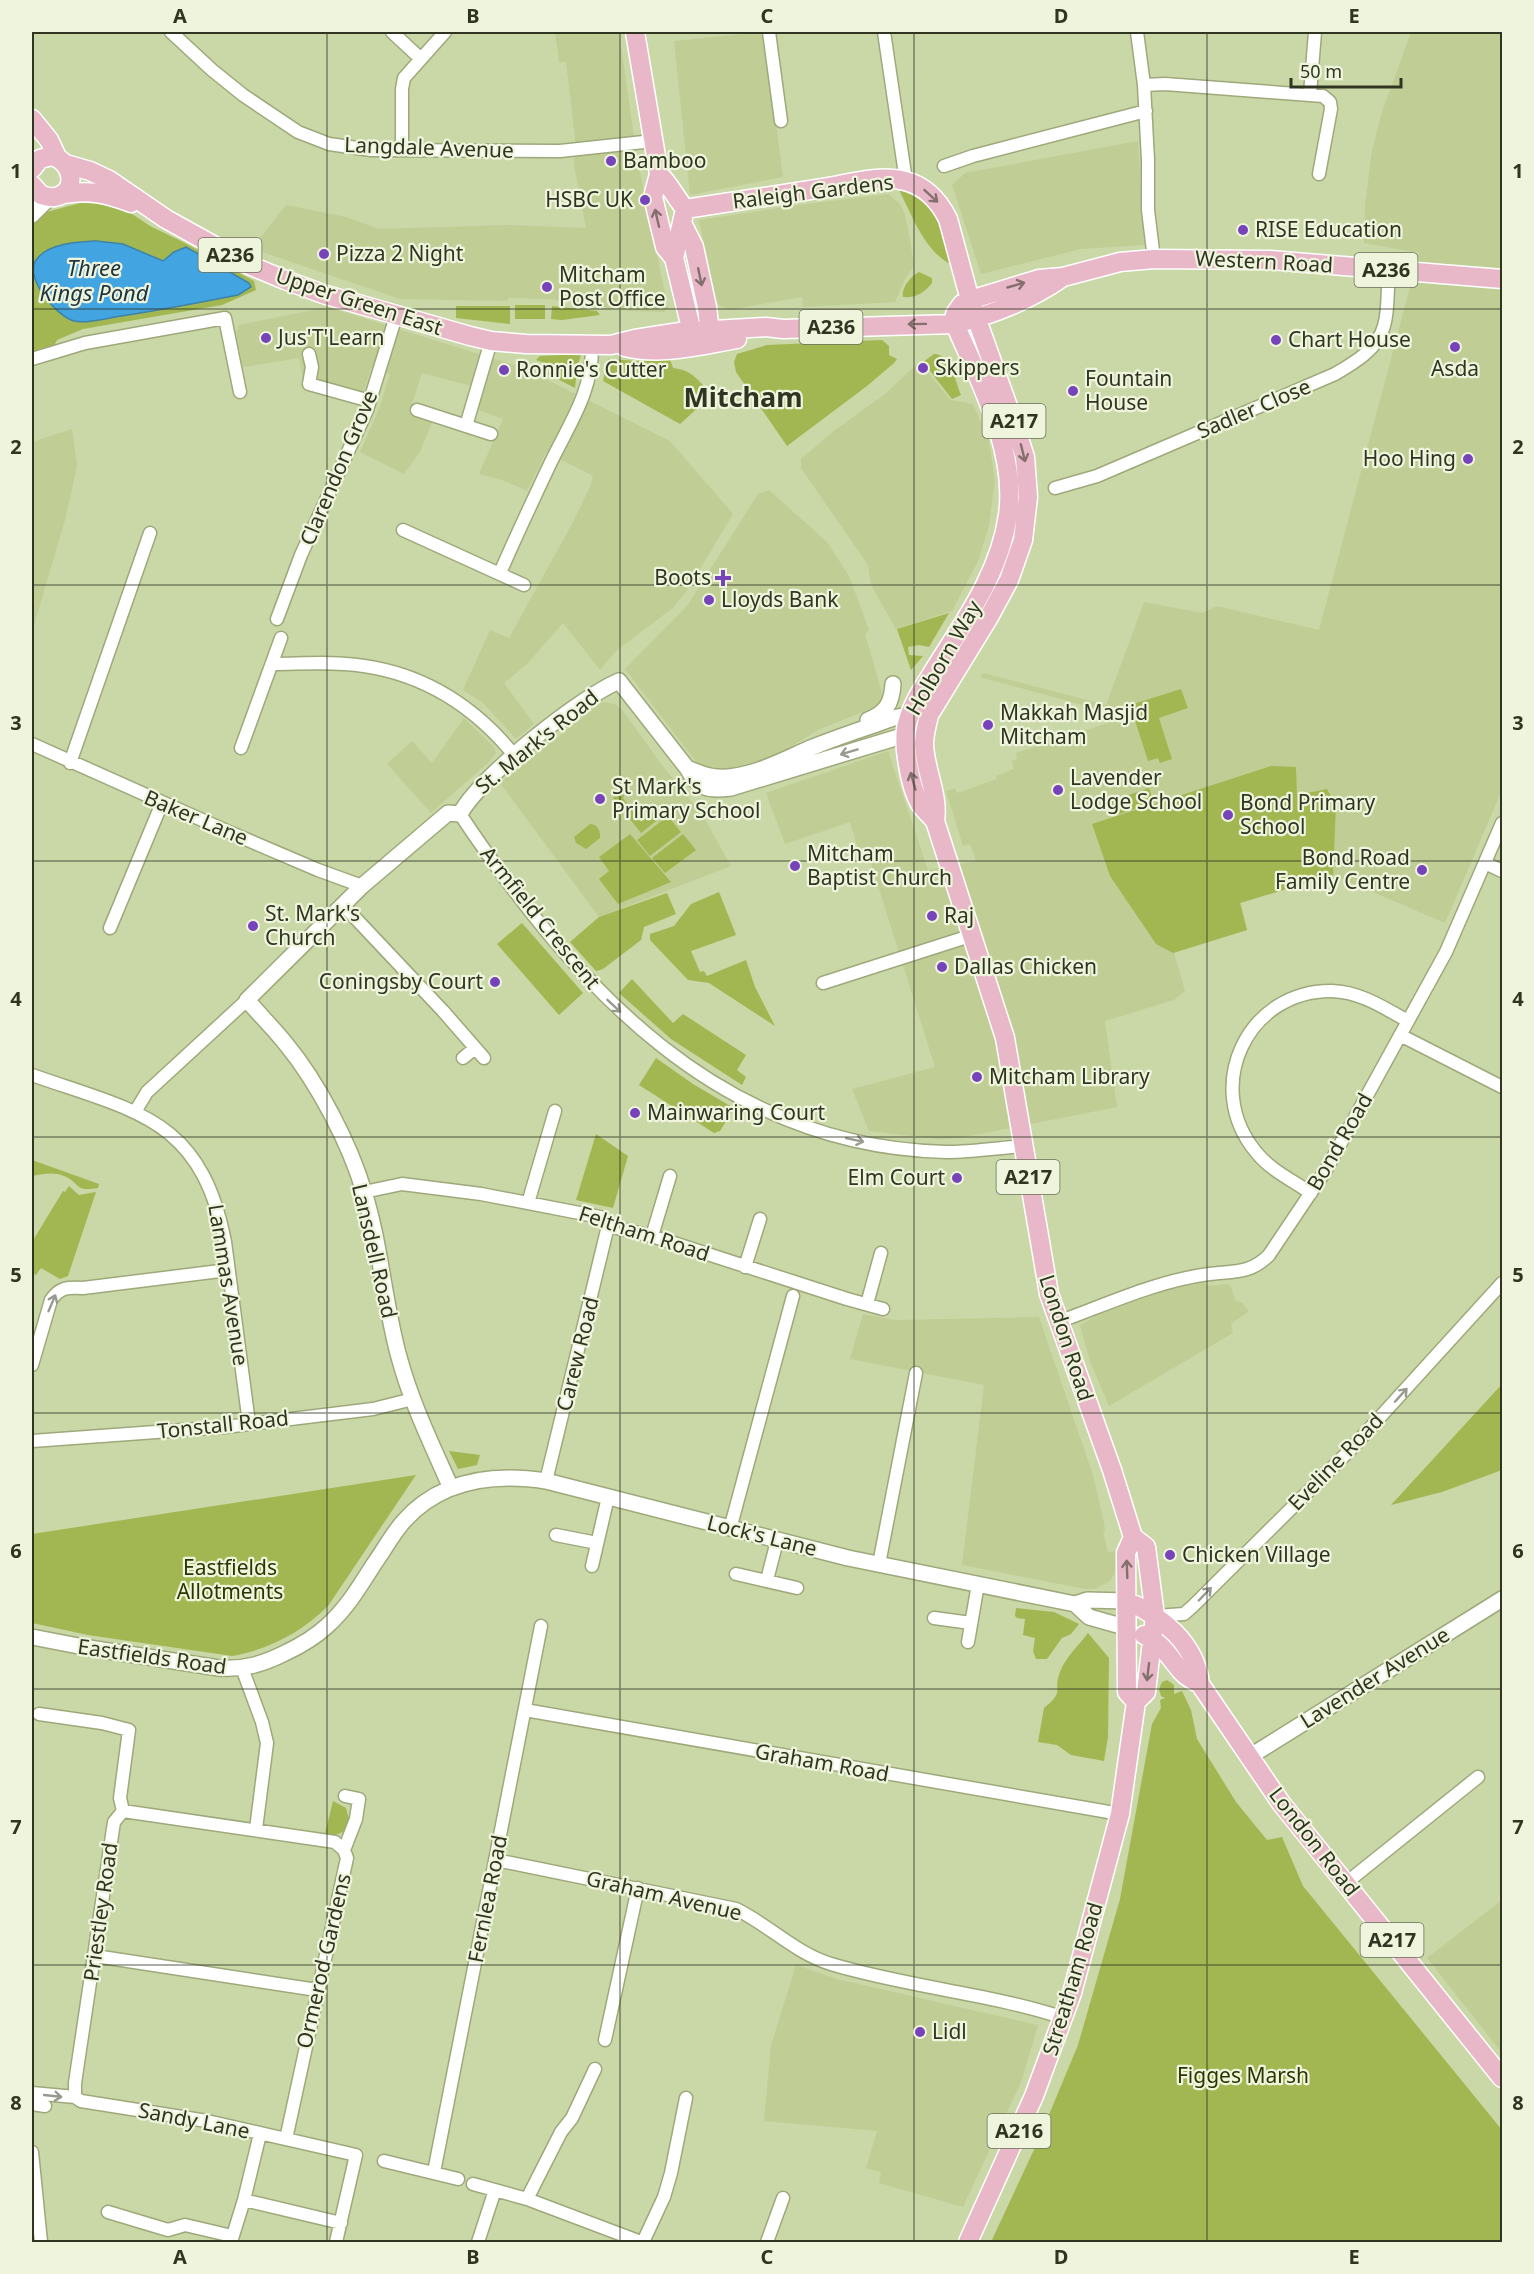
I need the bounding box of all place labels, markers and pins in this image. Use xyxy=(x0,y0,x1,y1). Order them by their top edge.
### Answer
place label: Bamboo xyxy=(623,146,706,174)
marker: Bamboo xyxy=(604,154,618,168)
place label: HSBC UK xyxy=(545,185,633,213)
marker: HSBC UK xyxy=(638,193,652,207)
place label: RISE Education xyxy=(1255,215,1402,243)
marker: RISE Education xyxy=(1236,223,1250,237)
place label: Pizza 2 Night xyxy=(336,239,464,267)
marker: Pizza 2 Night xyxy=(317,247,331,261)
place label: Mitcham Post Office xyxy=(559,260,666,312)
marker: Mitcham Post Office xyxy=(540,280,554,294)
place label: Jus'T'Learn xyxy=(276,323,385,351)
place label: Chart House xyxy=(1288,325,1411,353)
marker: Jus'T'Learn xyxy=(259,331,273,345)
marker: Chart House xyxy=(1269,333,1283,347)
marker: Asda xyxy=(1448,340,1462,354)
place label: Skippers xyxy=(935,353,1020,381)
place label: Asda xyxy=(1431,354,1479,382)
place label: Ronnie's Cutter xyxy=(516,355,667,383)
marker: Skippers xyxy=(916,361,930,375)
marker: Ronnie's Cutter xyxy=(497,363,511,377)
place label: Fountain House xyxy=(1085,364,1172,416)
marker: Fountain House xyxy=(1066,384,1080,398)
place label: Hoo Hing xyxy=(1363,444,1456,472)
marker: Hoo Hing xyxy=(1461,452,1475,466)
place label: Boots xyxy=(654,563,711,591)
marker: Boots xyxy=(716,571,730,585)
place label: Lloyds Bank xyxy=(721,585,839,613)
marker: Lloyds Bank xyxy=(702,593,716,607)
place label: Makkah Masjid Mitcham xyxy=(1000,698,1148,750)
marker: Makkah Masjid Mitcham xyxy=(981,718,995,732)
place label: Lavender Lodge School xyxy=(1070,763,1202,815)
place label: St Mark's Primary School xyxy=(612,772,760,824)
marker: Lavender Lodge School xyxy=(1051,783,1065,797)
place label: Bond Primary School xyxy=(1240,788,1376,840)
marker: St Mark's Primary School xyxy=(593,792,607,806)
marker: Bond Primary School xyxy=(1221,808,1235,822)
place label: Mitcham Baptist Church xyxy=(807,839,952,891)
place label: Bond Road Family Centre xyxy=(1275,843,1410,895)
marker: Mitcham Baptist Church xyxy=(788,859,802,873)
marker: Bond Road Family Centre xyxy=(1415,863,1429,877)
place label: St. Mark's Church xyxy=(265,899,360,951)
place label: Raj xyxy=(944,901,974,929)
marker: Raj xyxy=(925,909,939,923)
marker: St. Mark's Church xyxy=(246,919,260,933)
place label: Dallas Chicken xyxy=(954,952,1097,980)
marker: Dallas Chicken xyxy=(935,960,949,974)
place label: Coningsby Court xyxy=(319,967,483,995)
marker: Coningsby Court xyxy=(488,975,502,989)
place label: Mitcham Library xyxy=(989,1062,1150,1090)
marker: Mitcham Library xyxy=(970,1070,984,1084)
place label: Mainwaring Court xyxy=(647,1098,826,1126)
marker: Mainwaring Court xyxy=(628,1106,642,1120)
place label: Elm Court xyxy=(848,1163,945,1191)
marker: Elm Court xyxy=(950,1171,964,1185)
place label: Chicken Village xyxy=(1182,1540,1331,1568)
marker: Chicken Village xyxy=(1163,1548,1177,1562)
place label: Lidl xyxy=(932,2017,967,2045)
marker: Lidl xyxy=(913,2025,927,2039)

